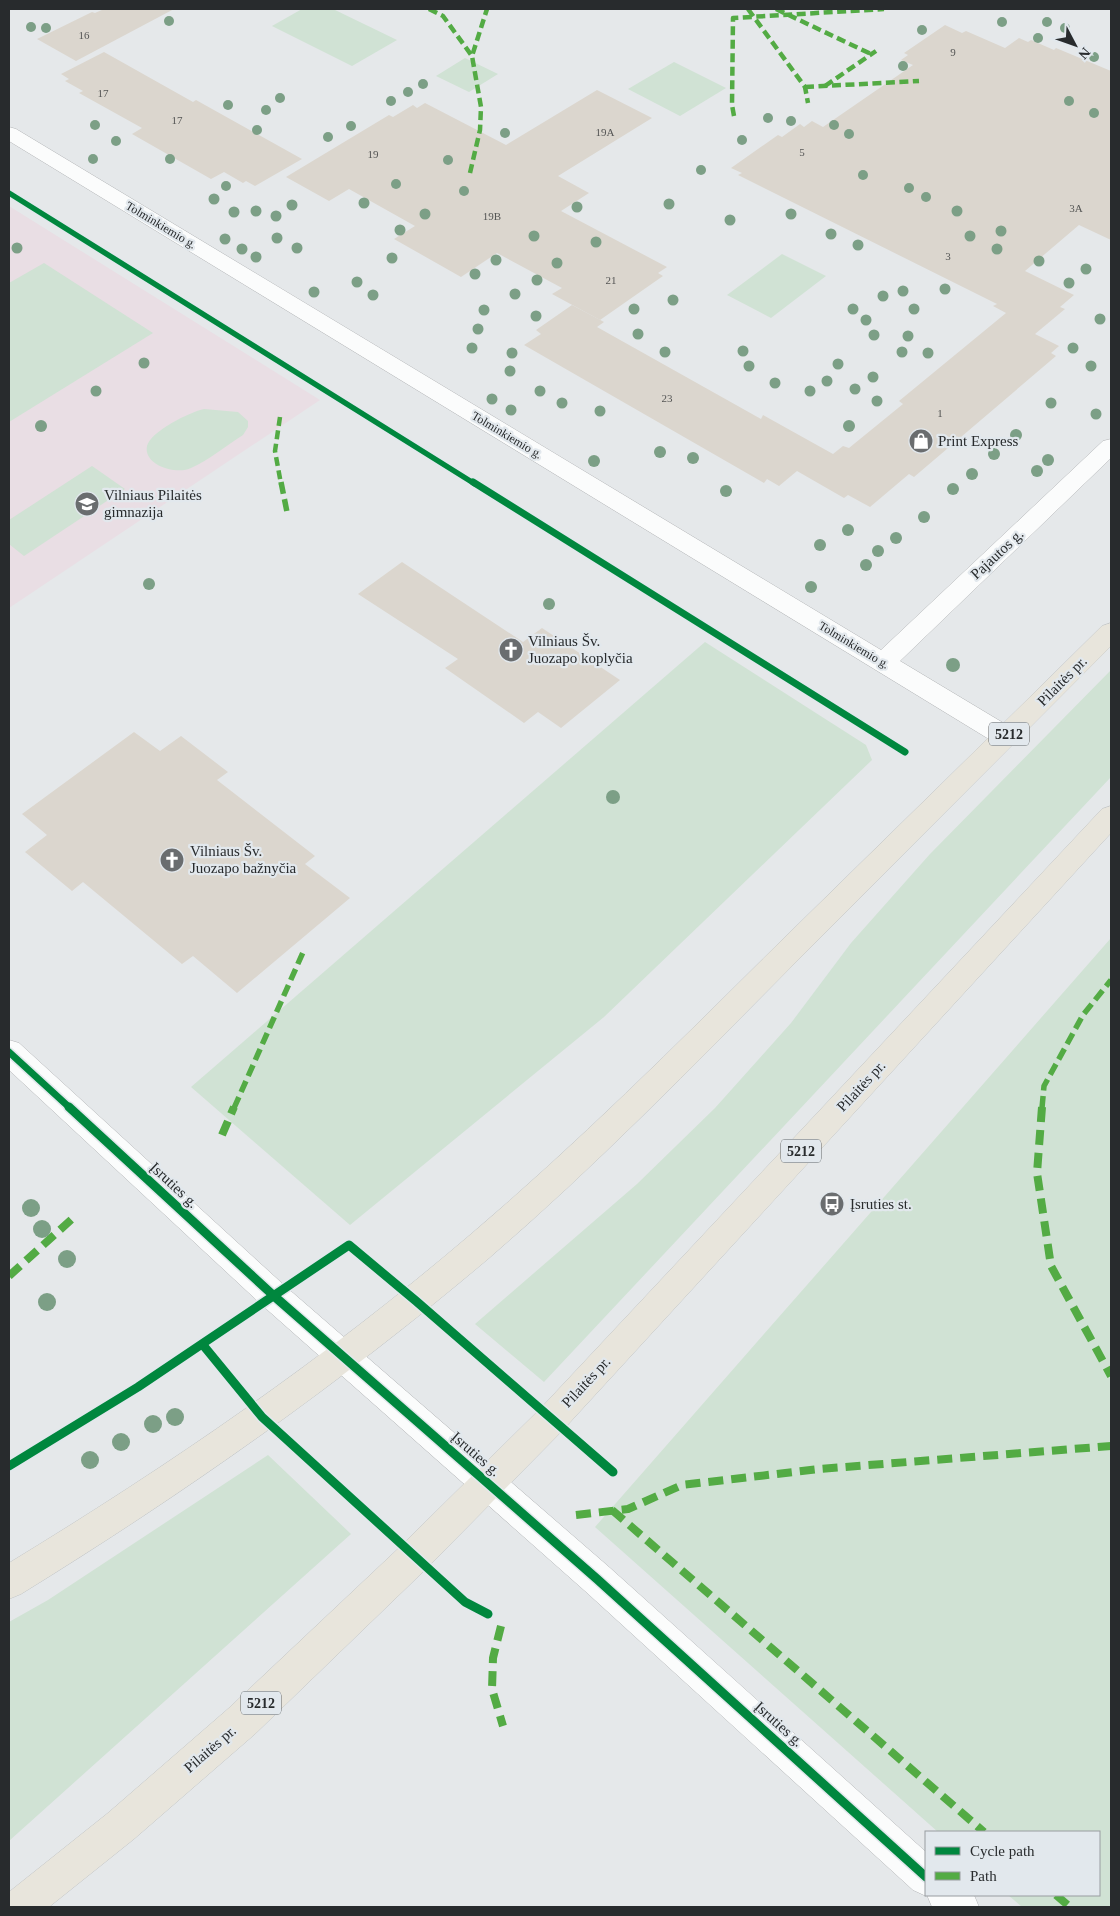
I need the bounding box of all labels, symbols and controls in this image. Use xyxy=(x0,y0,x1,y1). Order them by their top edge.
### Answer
north arrow xyxy=(1050,20,1100,70)
house number: 16 xyxy=(79,29,90,41)
text: N xyxy=(1075,44,1093,62)
house number: 9 xyxy=(950,46,956,58)
house number: 17 xyxy=(98,87,109,99)
house number: 17 xyxy=(172,114,183,126)
house number: 19A xyxy=(596,126,615,138)
house number: 5 xyxy=(799,146,805,158)
house number: 19 xyxy=(368,148,379,160)
street label: Tolminkiemio g. xyxy=(123,198,199,252)
house number: 3A xyxy=(1069,202,1083,214)
house number: 19B xyxy=(483,210,501,222)
house number: 3 xyxy=(945,250,951,262)
house number: 21 xyxy=(606,274,617,286)
house number: 23 xyxy=(662,392,673,404)
house number: 1 xyxy=(937,407,943,419)
street label: Tolminkiemio g. xyxy=(469,408,545,462)
shop icon: Print Express xyxy=(908,428,934,454)
place label: Print Express xyxy=(938,433,1019,449)
place label: Vilniaus Pilaitės gimnazija xyxy=(104,487,202,520)
school or university icon: Vilniaus Pilaitės gimnazija xyxy=(74,491,100,517)
street label: Pajautos g. xyxy=(967,526,1027,582)
street label: Tolminkiemio g. xyxy=(816,618,892,672)
place label: Vilniaus Šv. Juozapo koplyčia xyxy=(528,633,633,666)
church icon: Vilniaus Šv. Juozapo koplyčia xyxy=(498,637,524,663)
street label: Pilaitės pr. xyxy=(1034,653,1090,709)
road number: 5212 xyxy=(989,722,1029,746)
place label: Vilniaus Šv. Juozapo bažnyčia xyxy=(190,843,297,876)
church icon: Vilniaus Šv. Juozapo bažnyčia xyxy=(159,847,185,873)
street label: Pilaitės pr. xyxy=(834,1057,888,1115)
road number: 5212 xyxy=(781,1140,821,1162)
street label: Įsruties g. xyxy=(147,1159,201,1211)
bus stop icon: Įsruties st. xyxy=(819,1191,845,1217)
place label: Įsruties st. xyxy=(850,1196,912,1212)
street label: Pilaitės pr. xyxy=(559,1353,613,1411)
street label: Įsruties g. xyxy=(448,1429,504,1479)
road number: 5212 xyxy=(241,1692,281,1715)
street label: Įsruties g. xyxy=(752,1698,806,1750)
street label: Pilaitės pr. xyxy=(181,1722,239,1776)
legend xyxy=(925,1831,1100,1896)
text: Cycle path xyxy=(970,1843,1035,1859)
text: Path xyxy=(970,1868,997,1884)

